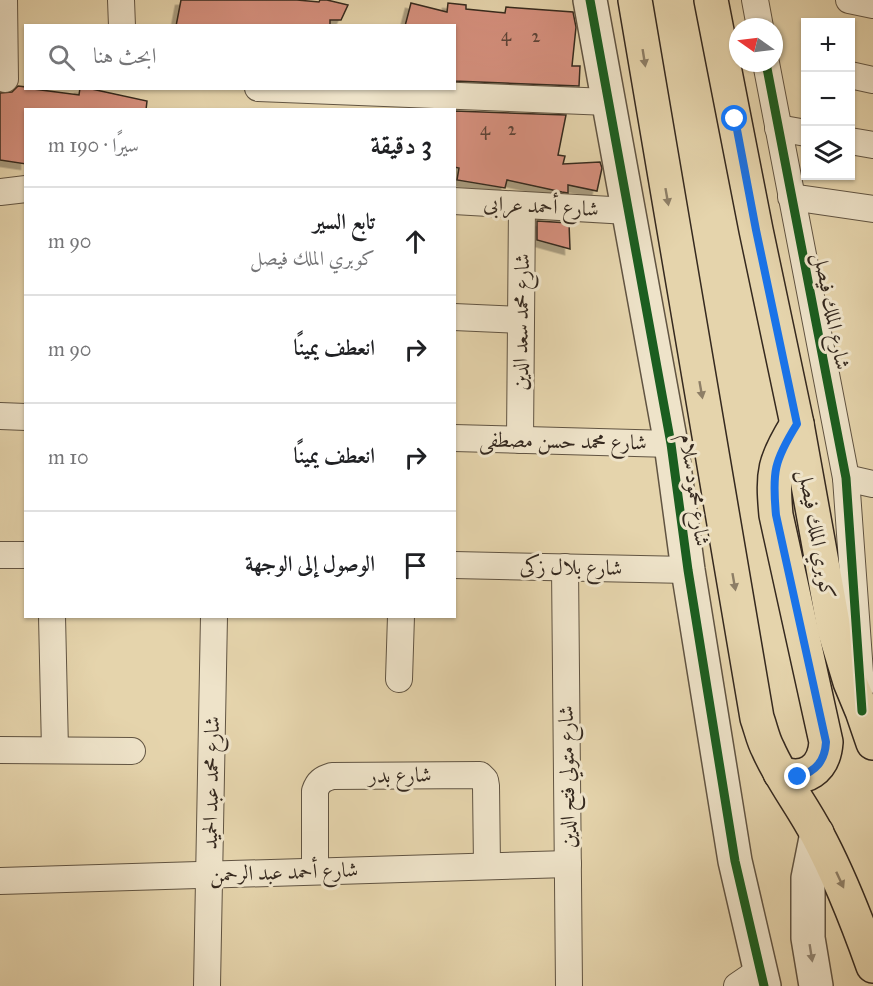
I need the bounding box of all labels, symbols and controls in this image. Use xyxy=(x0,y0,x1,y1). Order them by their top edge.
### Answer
north arrow xyxy=(729,18,783,72)
map controls xyxy=(801,18,855,180)
button: + xyxy=(801,18,855,72)
search box xyxy=(24,24,456,90)
house number: 4 xyxy=(501,24,512,46)
house number: 2 xyxy=(532,25,541,47)
icon: search xyxy=(45,41,78,74)
text: ابحث هنا xyxy=(93,42,156,69)
one-way arrow xyxy=(640,48,649,67)
button: − xyxy=(801,72,855,126)
route start xyxy=(721,105,747,131)
house number: 4 xyxy=(480,118,491,140)
house number: 2 xyxy=(508,118,517,140)
button: layers xyxy=(801,126,855,180)
text: 3 دقيقة xyxy=(371,129,432,161)
text: سيرًا · 190 m xyxy=(48,133,139,157)
street label: شارع أحمد عرابى xyxy=(482,188,599,227)
one-way arrow xyxy=(663,188,672,207)
text: تابع السير xyxy=(313,208,375,235)
icon: ahead xyxy=(399,225,432,258)
text: 90 m xyxy=(48,229,92,253)
text: كوبري الملك فيصل xyxy=(250,246,375,270)
street label: شارع الملك فيصل xyxy=(803,250,856,373)
street label: شارع محمد سعد الدين xyxy=(507,253,540,391)
icon: right xyxy=(399,333,432,366)
text: انعطف يمينًا xyxy=(294,334,375,361)
text: 90 m xyxy=(48,337,92,361)
one-way arrow xyxy=(696,380,705,399)
street label: شارع محمد حسن مصطفى xyxy=(479,427,647,460)
street label: شارع محمود سلام xyxy=(669,432,716,549)
icon: right xyxy=(399,441,432,474)
text: انعطف يمينًا xyxy=(294,442,375,469)
text: 10 m xyxy=(48,445,89,469)
street label: كوبري الملك فيصل xyxy=(790,467,841,601)
icon: arrive xyxy=(399,549,432,582)
text: الوصول إلى الوجهة xyxy=(245,550,375,577)
street label: شارع بلال زكى xyxy=(519,553,623,586)
one-way arrow xyxy=(730,572,739,591)
street label: شارع متولي فتح الدين xyxy=(553,705,587,849)
street label: شارع محمد عبد الحميد xyxy=(197,716,230,850)
street label: شارع بدر xyxy=(366,761,432,794)
route end xyxy=(784,763,810,789)
street label: شارع أحمد عبد الرحمن xyxy=(209,854,359,893)
one-way arrow xyxy=(835,872,845,890)
one-way arrow xyxy=(806,944,815,963)

